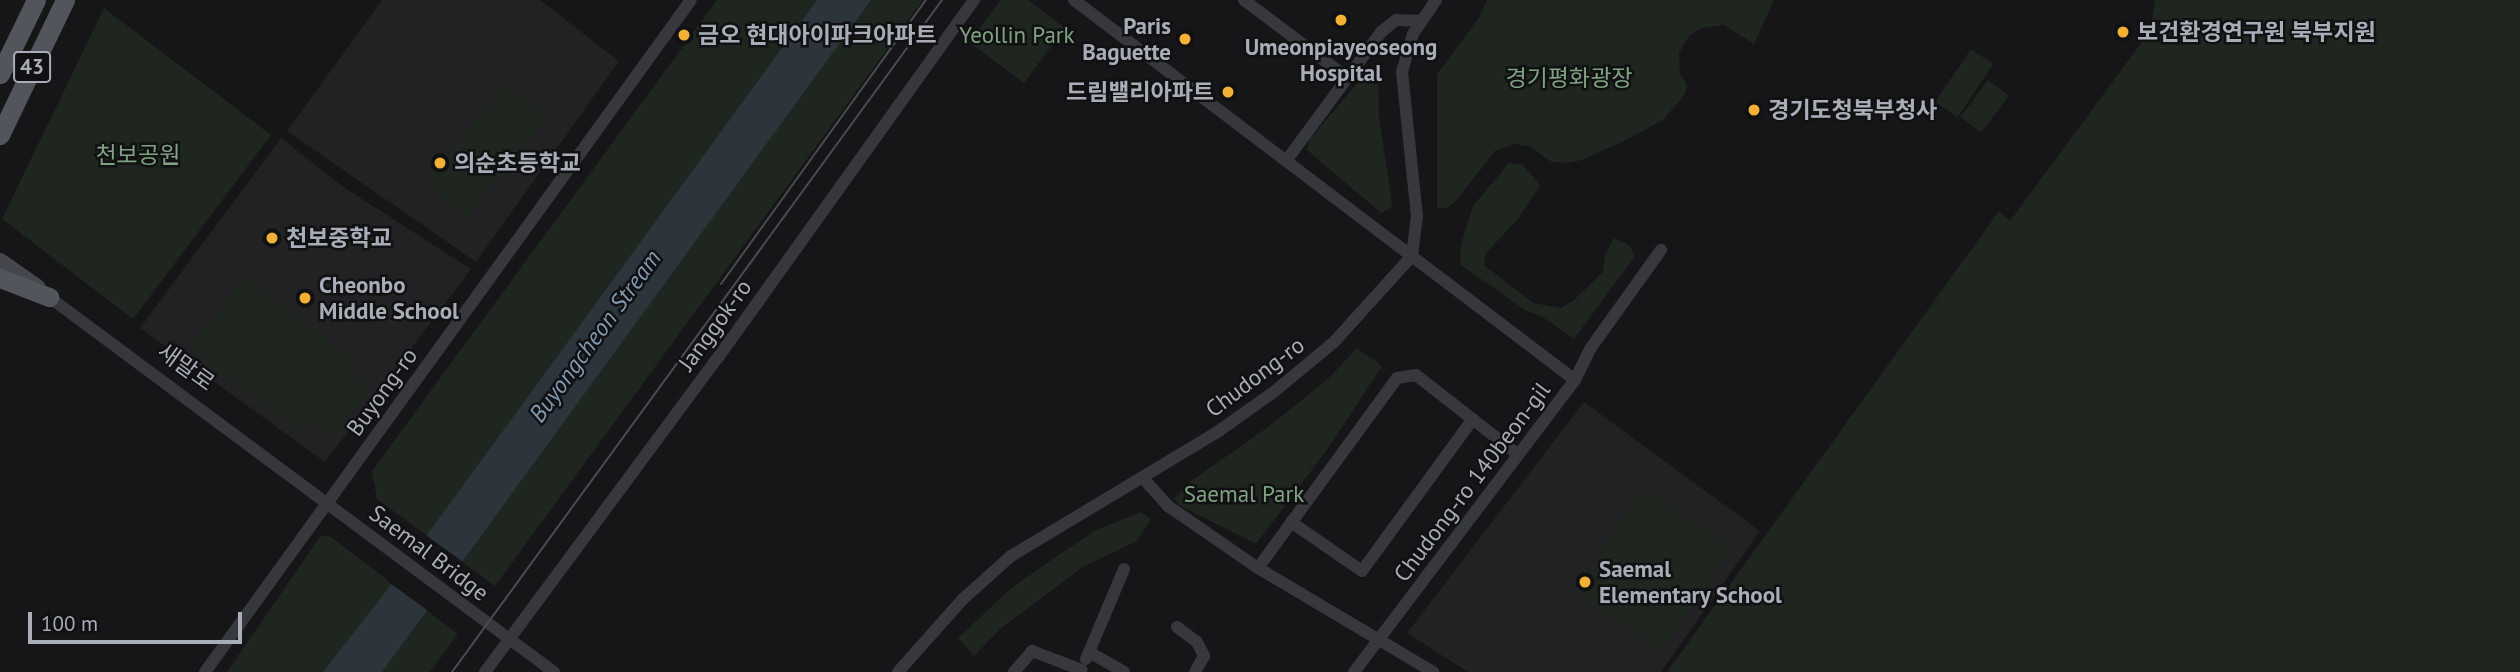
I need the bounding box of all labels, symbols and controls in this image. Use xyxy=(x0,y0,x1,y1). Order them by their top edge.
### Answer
marker: Umeonpiayeoseong Hospital xyxy=(1331,10,1351,30)
place label: Paris Baguette xyxy=(1082,12,1171,66)
place label: 보건환경연구원 북부지원 xyxy=(2137,18,2376,46)
place label: 금오 현대아이파크아파트 xyxy=(698,21,937,49)
park label: Yeollin Park xyxy=(959,21,1075,49)
marker: 보건환경연구원 북부지원 xyxy=(2115,24,2131,40)
marker: 금오 현대아이파크아파트 xyxy=(676,27,692,43)
marker: Paris Baguette xyxy=(1177,31,1193,47)
place label: Umeonpiayeoseong Hospital xyxy=(1245,33,1437,87)
road number: 43 xyxy=(13,50,51,84)
park label: 경기평화광장 xyxy=(1506,64,1632,92)
place label: 드림밸리아파트 xyxy=(1066,78,1214,106)
marker: 드림밸리아파트 xyxy=(1220,84,1236,100)
place label: 경기도청북부청사 xyxy=(1768,96,1937,124)
marker: 경기도청북부청사 xyxy=(1746,102,1762,118)
park label: 천보공원 xyxy=(96,141,180,169)
place label: 의순초등학교 xyxy=(454,149,581,177)
marker: 의순초등학교 xyxy=(432,155,448,171)
place label: 천보중학교 xyxy=(286,224,392,252)
marker: 천보중학교 xyxy=(264,230,280,246)
water label: Buyongcheon Stream xyxy=(523,244,667,428)
place label: Cheonbo Middle School xyxy=(319,271,459,325)
street label: Janggok-ro xyxy=(673,274,757,376)
marker: Cheonbo Middle School xyxy=(297,290,313,306)
street label: Chudong-ro xyxy=(1200,331,1310,423)
street label: 새말로 xyxy=(152,337,220,397)
street label: Buyong-ro xyxy=(341,343,423,441)
street label: Chudong-ro 140beon-gil xyxy=(1388,377,1556,587)
park label: Saemal Park xyxy=(1184,480,1304,508)
street label: Saemal Bridge xyxy=(364,499,494,607)
place label: Saemal Elementary School xyxy=(1599,555,1783,609)
marker: Saemal Elementary School xyxy=(1577,574,1593,590)
scale bar xyxy=(32,598,245,642)
text: 100 m xyxy=(41,610,98,637)

